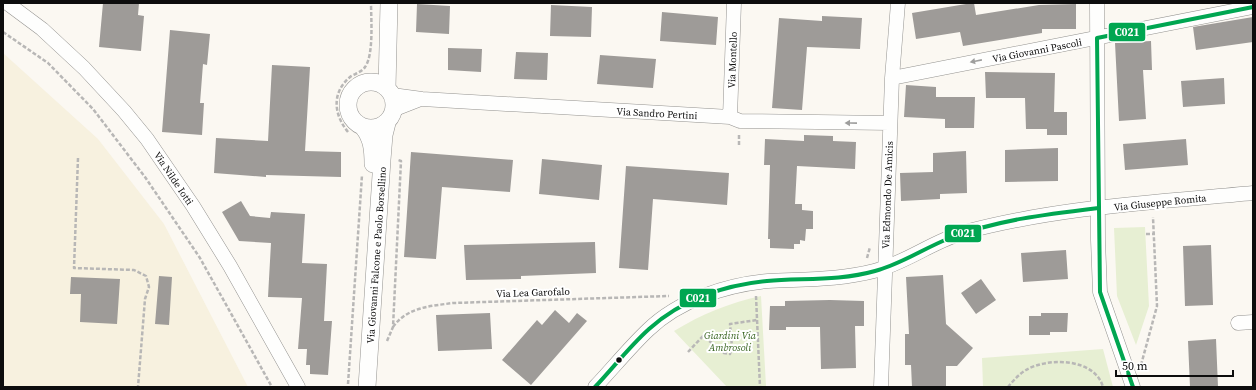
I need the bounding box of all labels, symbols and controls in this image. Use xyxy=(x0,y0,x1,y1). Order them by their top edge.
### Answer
line badge: C021 xyxy=(1108,22,1146,42)
text: C021 xyxy=(1115,25,1139,40)
street label: Via Montello xyxy=(725,31,740,89)
street label: Via Giovanni Pascoli xyxy=(991,35,1083,66)
one-way arrow xyxy=(970,59,982,65)
street label: Via Sandro Pertini xyxy=(616,105,698,122)
one-way arrow xyxy=(844,120,857,126)
street label: Via Edmondo De Amicis xyxy=(879,141,896,249)
street label: Via Nilde Iotti xyxy=(151,149,196,208)
street label: Via Giovanni Falcone e Paolo Borsellino xyxy=(364,166,389,344)
street label: Via Giuseppe Romita xyxy=(1113,191,1208,214)
line badge: C021 xyxy=(944,224,982,243)
text: C021 xyxy=(951,226,975,241)
street label: Via Lea Garofalo xyxy=(496,285,571,300)
line badge: C021 xyxy=(679,288,717,308)
text: C021 xyxy=(686,291,710,306)
park label: Giardini Via Ambrosoli xyxy=(704,329,757,354)
scale bar xyxy=(1116,352,1233,378)
unlabelled marker xyxy=(614,355,624,365)
text: 50 m xyxy=(1122,358,1148,374)

